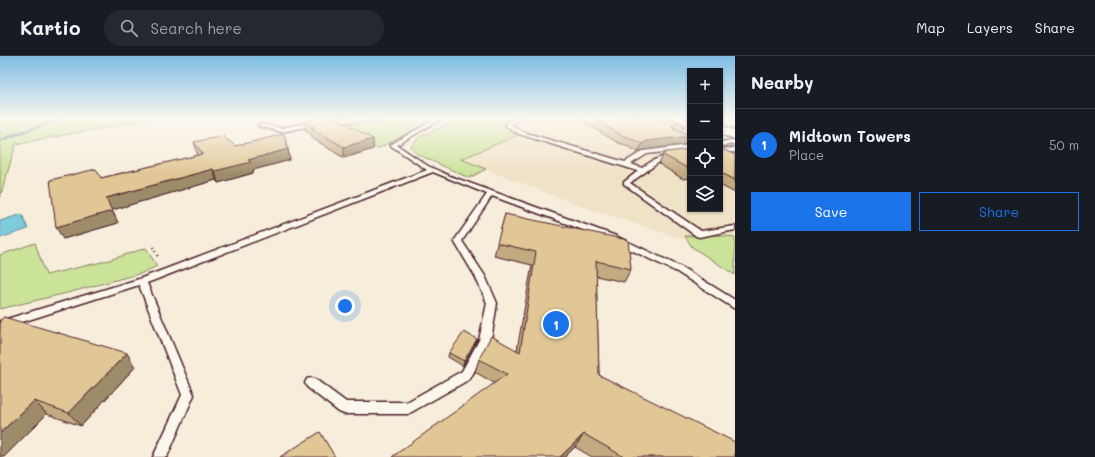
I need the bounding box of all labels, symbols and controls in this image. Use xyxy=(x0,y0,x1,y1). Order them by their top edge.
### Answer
search box xyxy=(104,10,384,46)
text: Kartio xyxy=(20,15,80,40)
icon: search xyxy=(118,17,140,39)
text: Search here xyxy=(150,18,242,38)
text: Map xyxy=(916,18,945,37)
text: Layers xyxy=(967,18,1013,37)
text: Share xyxy=(1035,18,1075,37)
map controls xyxy=(687,68,723,212)
button: + xyxy=(687,68,723,104)
text: Nearby xyxy=(751,71,813,93)
button: − xyxy=(687,104,723,140)
text: Midtown Towers xyxy=(789,126,911,146)
text: 1 xyxy=(761,136,767,153)
text: 50 m xyxy=(1049,136,1079,153)
button: locate xyxy=(687,140,723,176)
text: Place xyxy=(789,146,824,163)
button: layers xyxy=(687,176,723,212)
button: Save xyxy=(751,192,911,231)
button: Share xyxy=(919,192,1079,231)
your location xyxy=(335,296,355,316)
pin: 1 xyxy=(543,309,569,339)

